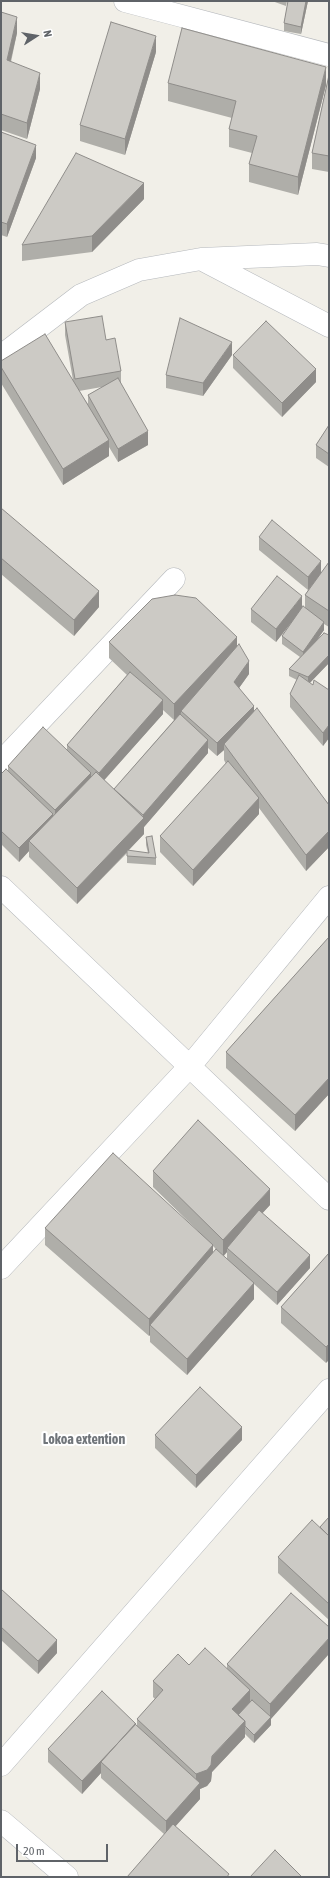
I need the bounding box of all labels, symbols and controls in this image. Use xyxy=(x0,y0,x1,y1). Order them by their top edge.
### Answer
north arrow xyxy=(16,16,56,56)
text: N xyxy=(41,29,54,38)
district label: Lokoa extention xyxy=(43,1432,125,1448)
scale bar xyxy=(18,1836,110,1862)
text: 20 m xyxy=(23,1844,45,1858)

